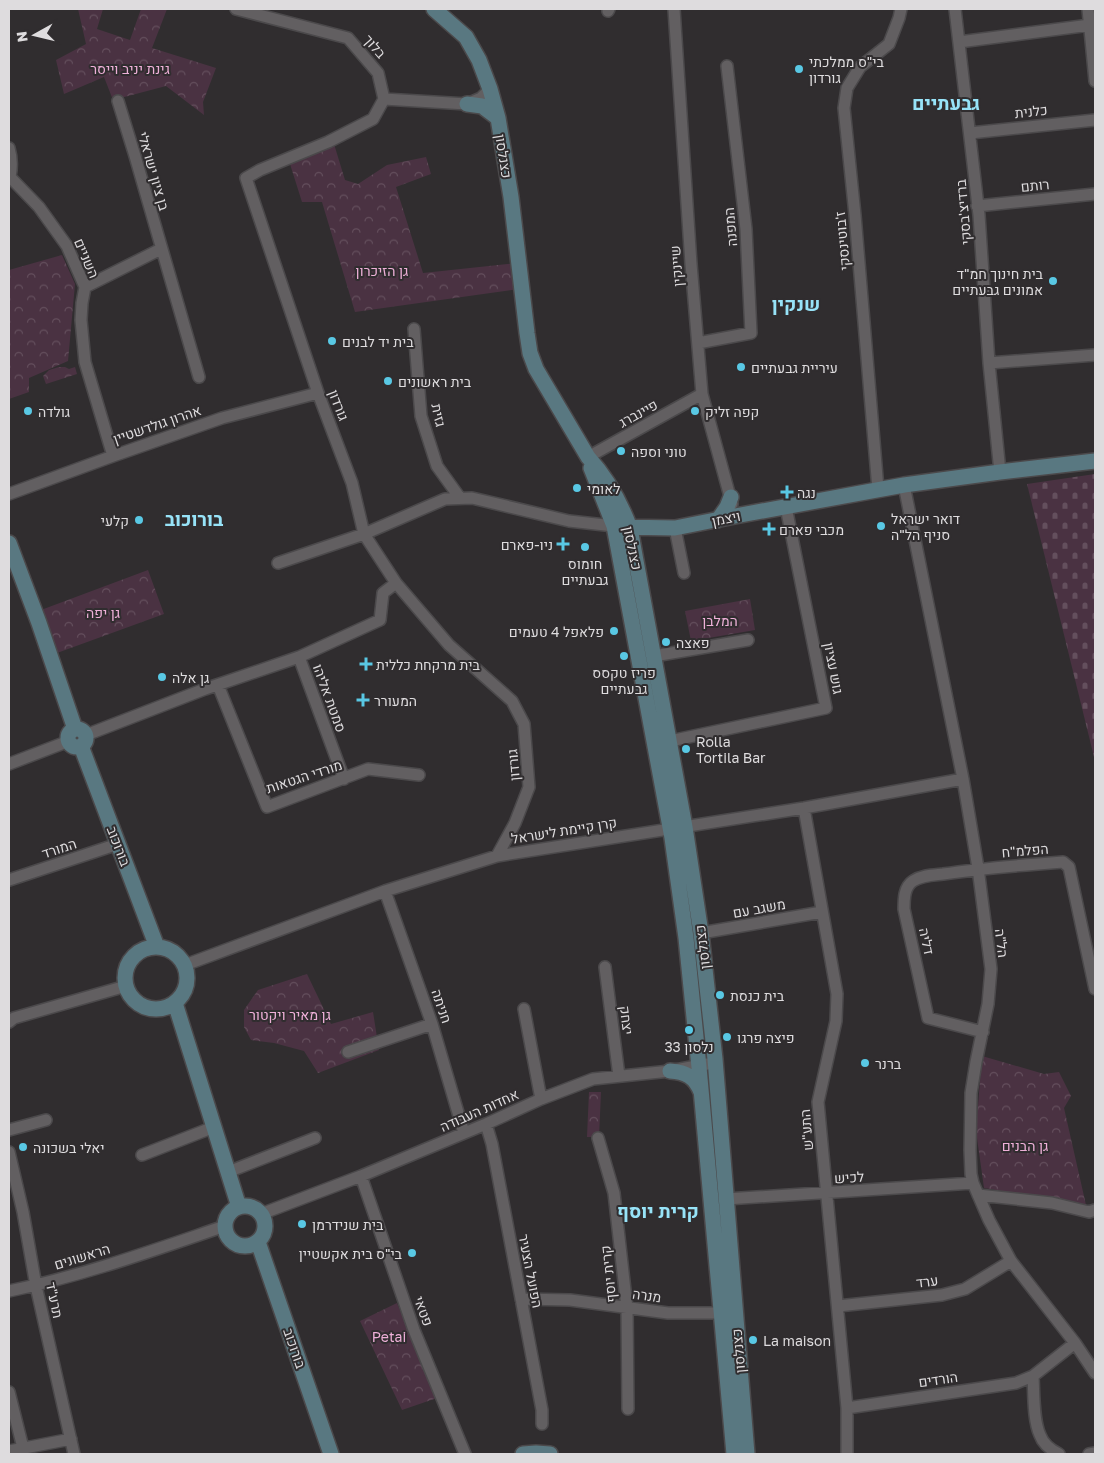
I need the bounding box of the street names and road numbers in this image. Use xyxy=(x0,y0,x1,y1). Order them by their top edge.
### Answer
street label: בלוך xyxy=(360,31,390,62)
street label: כלנית xyxy=(1014,101,1048,121)
street label: בן ציון ישראלי xyxy=(135,130,174,213)
street label: כצנלסון xyxy=(492,133,516,179)
street label: רותם xyxy=(1020,175,1050,195)
street label: ברדיצ'בסקי xyxy=(952,178,974,245)
street label: המפנה xyxy=(720,207,740,247)
street label: ז'בוטינסקי xyxy=(831,211,853,271)
street label: השניים xyxy=(71,235,103,281)
street label: שיינקין xyxy=(666,245,686,287)
street label: גורדון xyxy=(325,387,353,423)
street label: פיינברג xyxy=(616,395,660,431)
street label: אהרון גולדשטיין xyxy=(111,401,203,447)
street label: גזית xyxy=(428,402,450,428)
street label: ויצמן xyxy=(710,507,742,529)
street label: כצנלסון xyxy=(620,524,646,572)
street label: גוש עציון xyxy=(821,641,847,695)
street label: סמטת אליהו xyxy=(310,662,350,734)
street label: גורדון xyxy=(503,748,523,782)
street label: מורדי הגטאות xyxy=(264,756,344,796)
street label: קרן קיימת לישראל xyxy=(510,813,618,847)
street label: בורוכוב xyxy=(104,824,135,869)
street label: המורד xyxy=(40,834,78,862)
street label: הפלמ"ח xyxy=(1001,839,1049,861)
street label: משגב עם xyxy=(731,895,787,921)
street label: כצנלסון xyxy=(691,924,713,970)
street label: דליה xyxy=(916,926,938,956)
street label: הל"ה xyxy=(992,928,1012,958)
street label: חניתה xyxy=(428,987,456,1025)
street label: יצחק xyxy=(617,1005,637,1035)
street label: אחדות העבודה xyxy=(437,1085,521,1135)
street label: התע"ש xyxy=(796,1109,816,1151)
street label: לכיש xyxy=(833,1167,865,1187)
street label: הפועל הצעיר xyxy=(515,1233,547,1309)
street label: הראשונים xyxy=(52,1239,112,1273)
street label: קרית יוסף xyxy=(597,1244,619,1304)
street label: ערד xyxy=(915,1271,939,1291)
street label: תרע"ד xyxy=(43,1280,67,1320)
street label: מנרה xyxy=(631,1285,663,1305)
street label: פטאי xyxy=(411,1294,437,1328)
street label: בורוכוב xyxy=(280,1326,310,1371)
street label: כצנלסון xyxy=(728,1328,748,1374)
street label: הורדים xyxy=(917,1368,959,1390)

